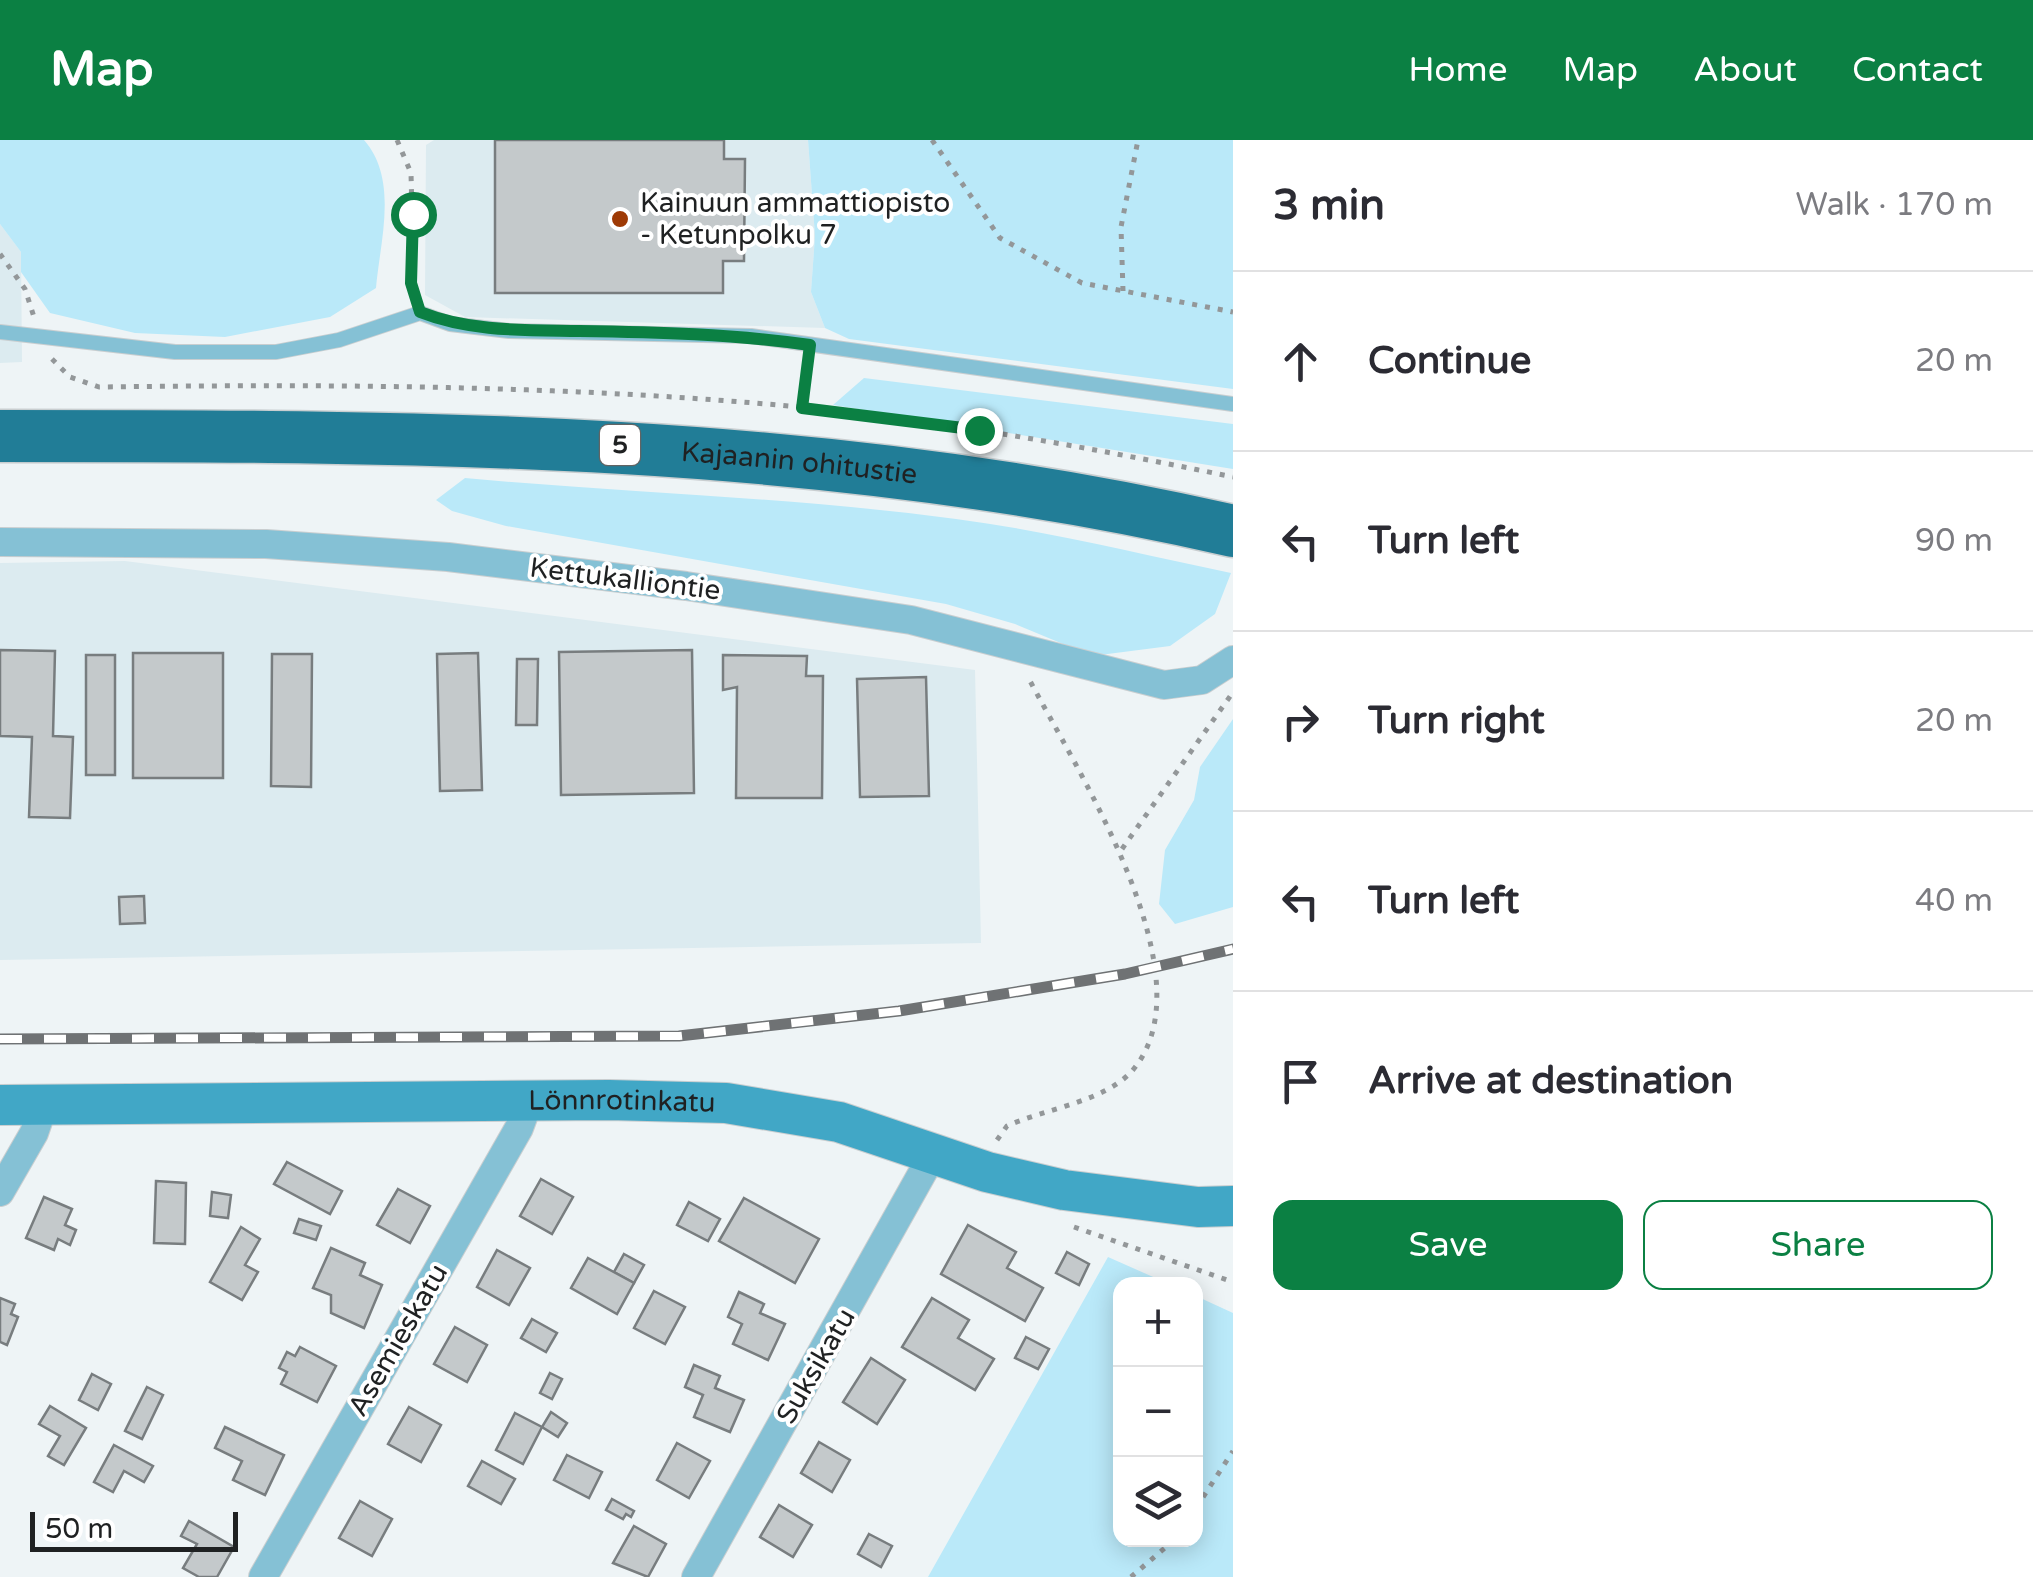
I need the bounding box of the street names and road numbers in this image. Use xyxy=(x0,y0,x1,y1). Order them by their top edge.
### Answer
road number: 5 xyxy=(600,425,640,465)
street label: Kajaanin ohitustie xyxy=(680,435,919,492)
street label: Kettukalliontie xyxy=(528,550,722,608)
street label: Lönnrotinkatu xyxy=(528,1083,716,1120)
street label: Asemieskatu xyxy=(341,1258,455,1422)
street label: Suksikatu xyxy=(769,1302,863,1430)

